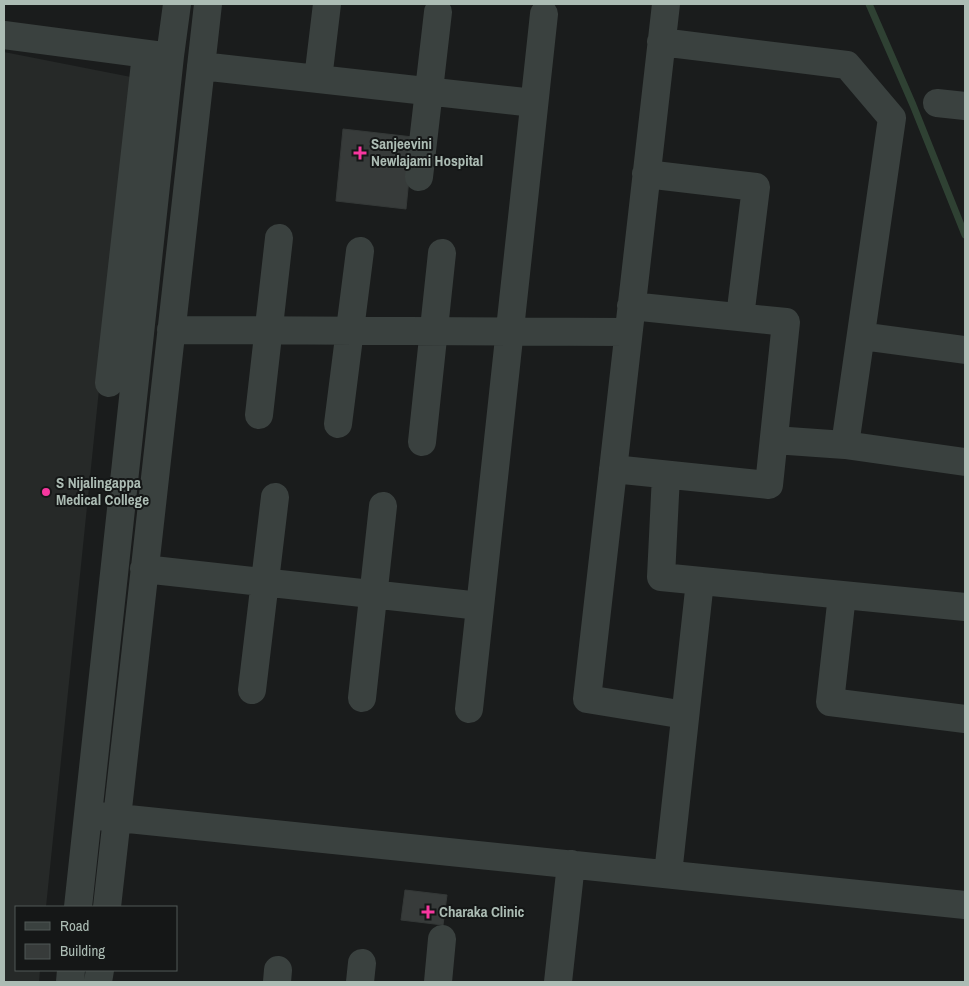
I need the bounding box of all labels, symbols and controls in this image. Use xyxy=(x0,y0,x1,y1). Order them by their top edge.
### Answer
place label: Sanjeevini Newlajami Hospital xyxy=(371,133,483,171)
marker: Sanjeevini Newlajami Hospital xyxy=(353,146,367,160)
place label: S Nijalingappa Medical College xyxy=(56,472,149,510)
marker: S Nijalingappa Medical College xyxy=(40,486,52,498)
place label: Charaka Clinic xyxy=(439,901,525,922)
marker: Charaka Clinic xyxy=(421,905,435,919)
legend xyxy=(15,906,178,971)
text: Road xyxy=(60,915,89,936)
text: Building xyxy=(60,940,105,961)

